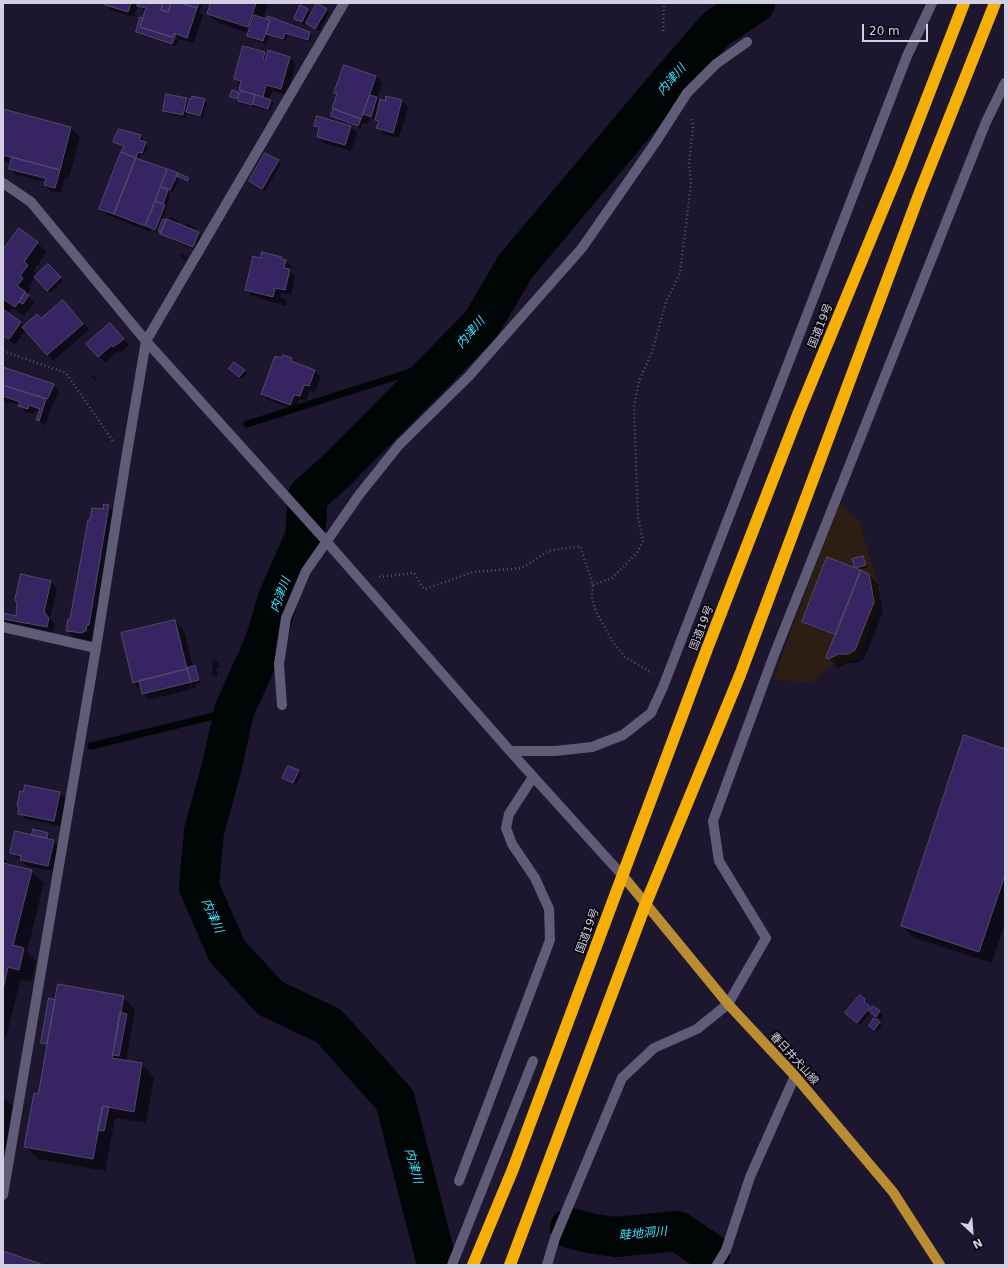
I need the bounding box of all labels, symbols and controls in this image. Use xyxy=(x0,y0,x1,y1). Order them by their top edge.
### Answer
scale bar xyxy=(864,16,930,42)
text: 20 m xyxy=(869,24,900,38)
water label: 内津川 xyxy=(655,62,689,98)
street label: 国道19号 xyxy=(806,302,836,350)
water label: 内津川 xyxy=(454,315,488,351)
water label: 内津川 xyxy=(268,576,294,614)
street label: 国道19号 xyxy=(687,604,717,652)
water label: 内津川 xyxy=(198,897,226,935)
street label: 国道19号 xyxy=(574,907,602,955)
street label: 春日井犬山線 xyxy=(767,1030,821,1088)
water label: 内津川 xyxy=(401,1147,425,1185)
north arrow xyxy=(952,1212,992,1252)
water label: 畦地洞川 xyxy=(618,1225,668,1243)
text: N xyxy=(970,1235,984,1251)

